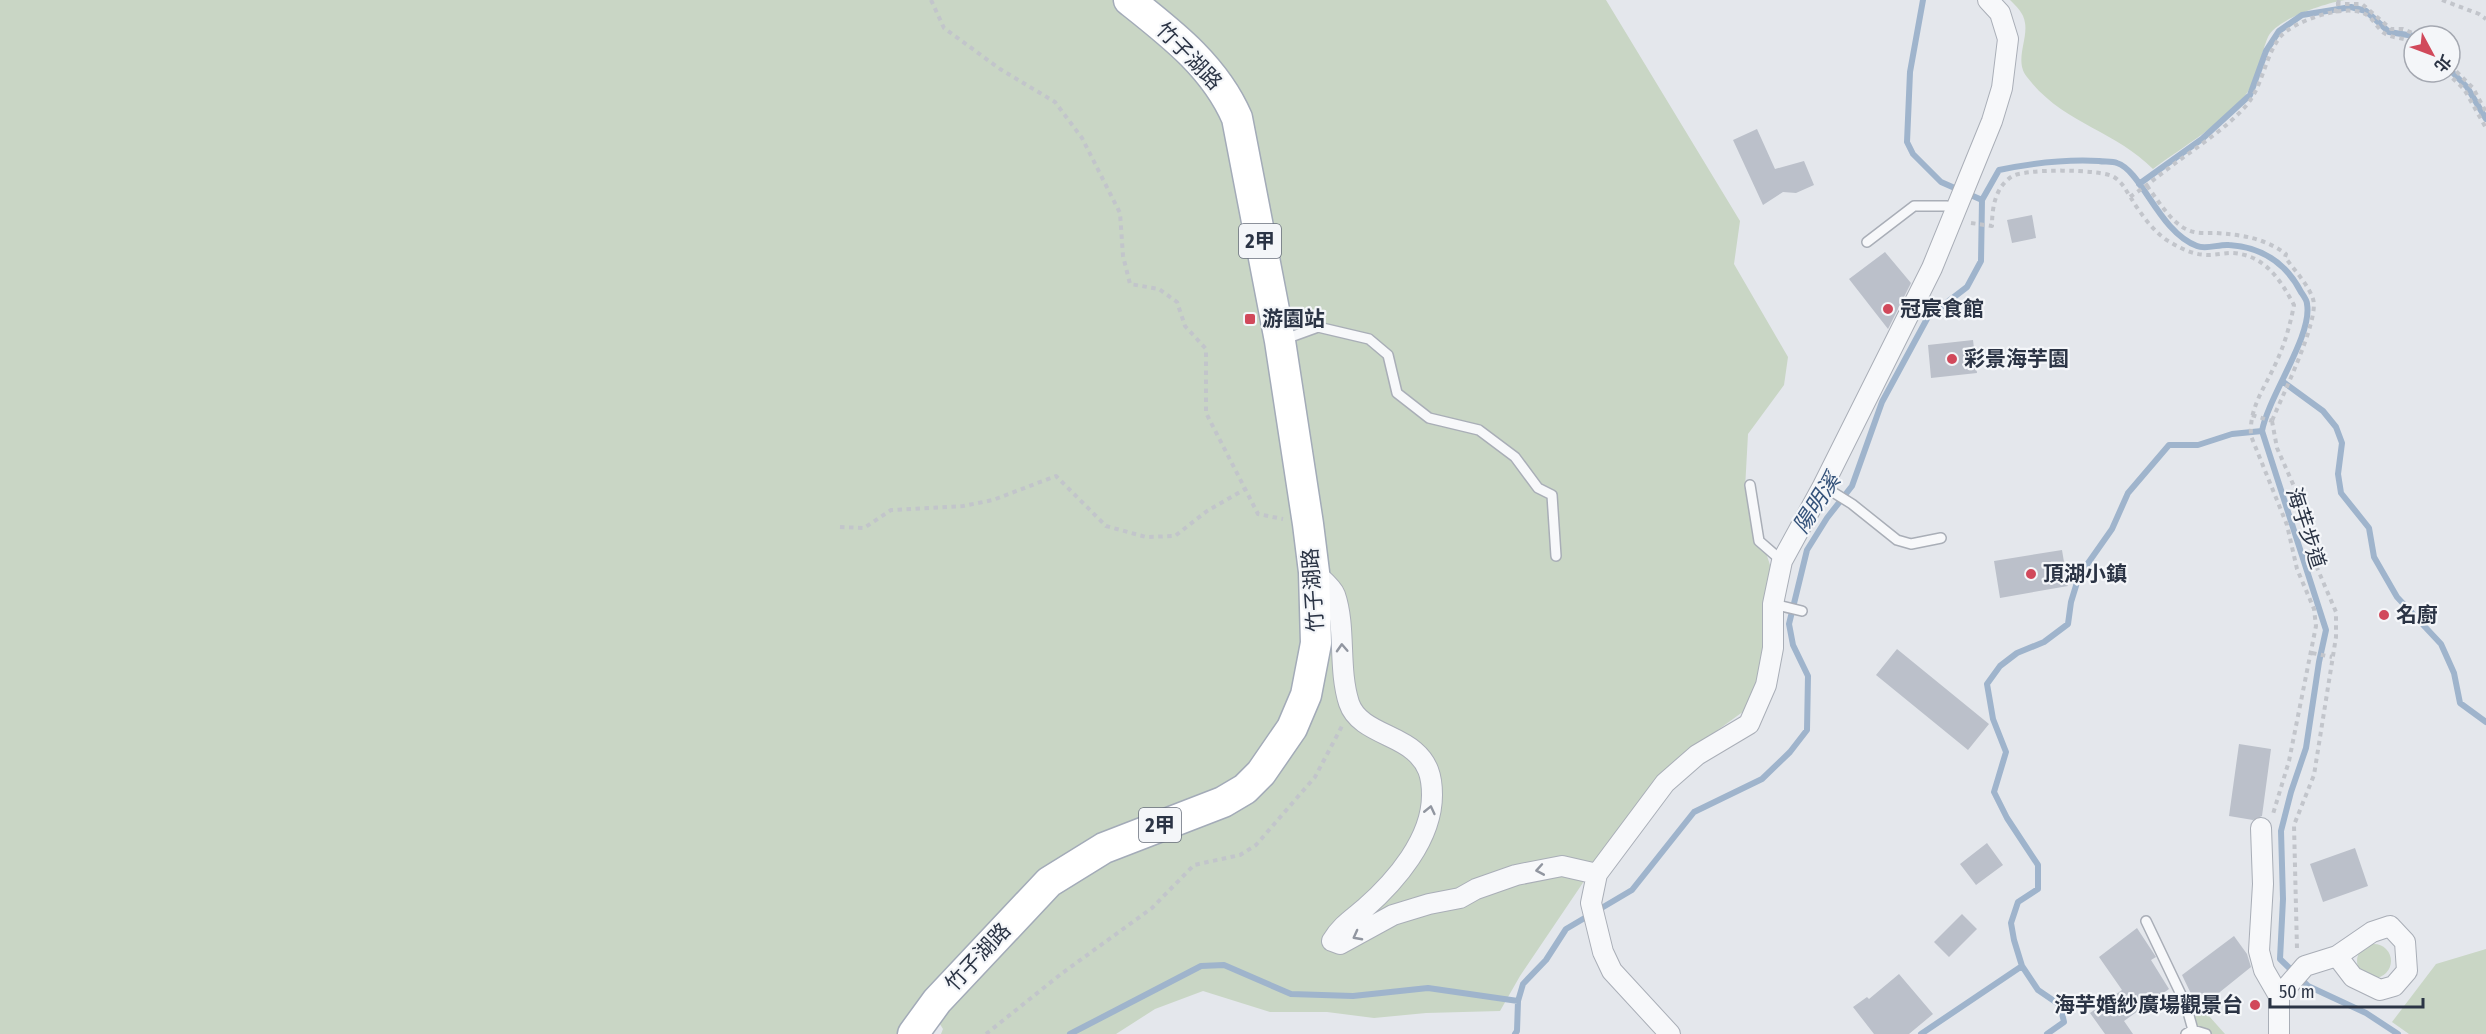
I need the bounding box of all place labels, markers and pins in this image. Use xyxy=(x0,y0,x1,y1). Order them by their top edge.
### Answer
place label: 冠宸食館 xyxy=(1900,296,1984,322)
marker: 冠宸食館 xyxy=(1881,302,1895,316)
place label: 游園站 xyxy=(1262,306,1325,332)
marker: 游園站 xyxy=(1243,312,1257,326)
place label: 彩景海芋園 xyxy=(1964,346,2069,372)
marker: 彩景海芋園 xyxy=(1945,352,1959,366)
place label: 頂湖小鎮 xyxy=(2043,561,2127,587)
marker: 頂湖小鎮 xyxy=(2024,567,2038,581)
place label: 名廚 xyxy=(2396,602,2438,628)
marker: 名廚 xyxy=(2377,608,2391,622)
place label: 海芋婚紗廣場觀景台 xyxy=(2054,992,2243,1018)
marker: 海芋婚紗廣場觀景台 xyxy=(2248,998,2262,1012)

